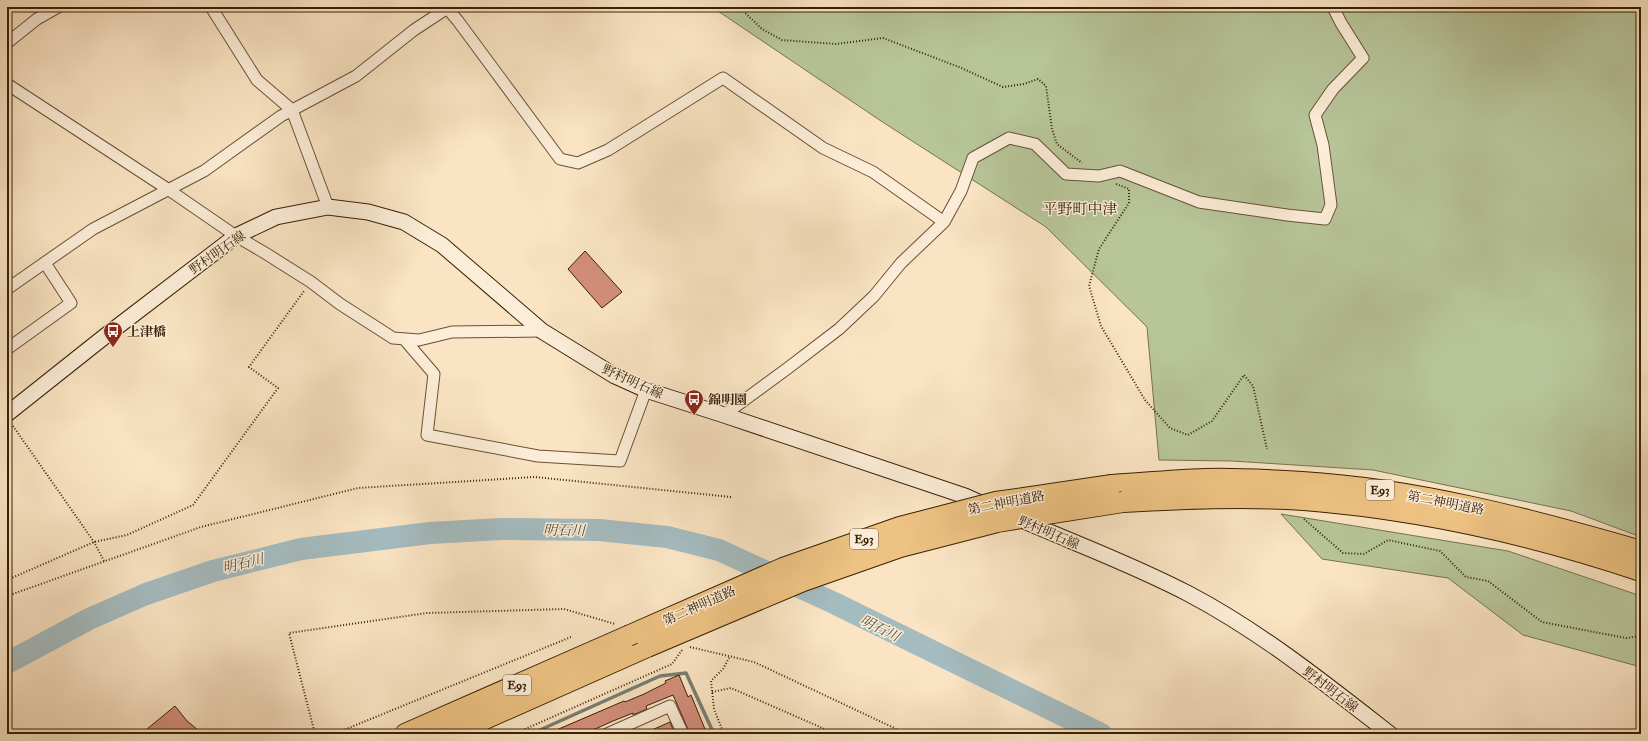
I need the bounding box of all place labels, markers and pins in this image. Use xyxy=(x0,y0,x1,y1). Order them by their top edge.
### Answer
bus stop icon: 上津橋 xyxy=(102,320,124,348)
place label: 上津橋 xyxy=(127,324,166,340)
bus stop icon: 錦明園 xyxy=(683,388,705,416)
place label: 錦明園 xyxy=(708,392,747,408)

